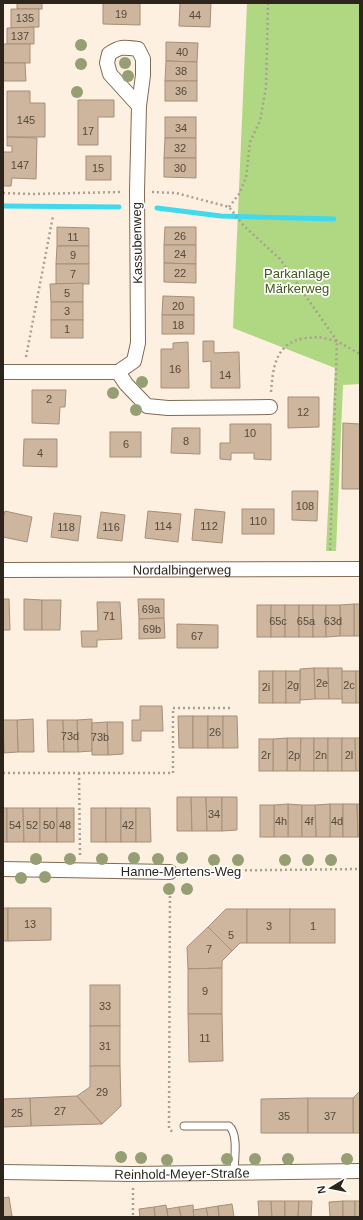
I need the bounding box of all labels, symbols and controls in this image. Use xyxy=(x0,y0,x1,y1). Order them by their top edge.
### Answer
house number: 19 xyxy=(115,8,127,20)
house number: 44 xyxy=(189,9,201,21)
house number: 135 xyxy=(16,12,34,24)
house number: 137 xyxy=(11,30,29,42)
house number: 40 xyxy=(176,46,188,58)
house number: 38 xyxy=(175,65,187,77)
house number: 36 xyxy=(175,85,187,97)
house number: 145 xyxy=(17,114,35,126)
house number: 34 xyxy=(175,122,187,134)
house number: 17 xyxy=(82,125,94,137)
house number: 32 xyxy=(174,142,186,154)
house number: 147 xyxy=(11,159,29,171)
house number: 15 xyxy=(92,162,104,174)
house number: 30 xyxy=(174,162,186,174)
street label: Kassubenweg xyxy=(129,202,145,284)
house number: 26 xyxy=(174,230,186,242)
house number: 11 xyxy=(67,231,79,243)
house number: 24 xyxy=(174,248,186,260)
house number: 9 xyxy=(70,249,76,261)
park label: Parkanlage Märkerweg xyxy=(264,266,330,296)
house number: 22 xyxy=(174,267,186,279)
house number: 7 xyxy=(70,268,76,280)
house number: 5 xyxy=(64,287,70,299)
house number: 20 xyxy=(172,300,184,312)
house number: 3 xyxy=(64,305,70,317)
house number: 18 xyxy=(172,319,184,331)
house number: 1 xyxy=(64,323,70,335)
house number: 16 xyxy=(169,363,181,375)
house number: 14 xyxy=(219,369,231,381)
house number: 2 xyxy=(46,393,52,405)
house number: 12 xyxy=(297,406,309,418)
house number: 10 xyxy=(244,427,256,439)
house number: 8 xyxy=(183,435,189,447)
house number: 6 xyxy=(123,438,129,450)
house number: 4 xyxy=(37,447,43,459)
house number: 108 xyxy=(296,500,314,512)
house number: 110 xyxy=(249,515,267,527)
house number: 114 xyxy=(154,520,172,532)
house number: 112 xyxy=(200,520,218,532)
house number: 118 xyxy=(57,521,75,533)
house number: 116 xyxy=(102,521,120,533)
street label: Nordalbingerweg xyxy=(133,562,231,577)
house number: 69a xyxy=(142,603,161,615)
house number: 71 xyxy=(103,610,115,622)
house number: 65c xyxy=(269,615,287,627)
house number: 65a xyxy=(297,615,316,627)
house number: 63d xyxy=(324,615,342,627)
house number: 69b xyxy=(143,623,161,635)
house number: 67 xyxy=(191,630,203,642)
house number: 2e xyxy=(316,677,328,689)
house number: 2g xyxy=(287,679,299,691)
house number: 2c xyxy=(343,679,355,691)
house number: 2i xyxy=(262,681,270,693)
house number: 26 xyxy=(209,726,221,738)
house number: 73d xyxy=(61,730,79,742)
house number: 73b xyxy=(91,731,109,743)
house number: 2r xyxy=(261,749,271,761)
house number: 2p xyxy=(288,749,300,761)
house number: 2n xyxy=(315,749,327,761)
house number: 2l xyxy=(345,749,353,761)
house number: 34 xyxy=(208,808,220,820)
house number: 4h xyxy=(275,815,287,827)
house number: 4f xyxy=(304,815,315,827)
house number: 4d xyxy=(331,815,343,827)
house number: 54 xyxy=(9,819,21,831)
house number: 52 xyxy=(26,819,38,831)
house number: 50 xyxy=(43,819,55,831)
house number: 48 xyxy=(59,819,71,831)
house number: 42 xyxy=(122,819,134,831)
street label: Hanne-Mertens-Weg xyxy=(121,864,241,879)
house number: 13 xyxy=(24,918,36,930)
house number: 3 xyxy=(266,920,272,932)
house number: 1 xyxy=(310,920,316,932)
house number: 5 xyxy=(228,929,234,941)
house number: 7 xyxy=(206,943,212,955)
house number: 9 xyxy=(202,985,208,997)
house number: 33 xyxy=(99,1000,111,1012)
house number: 11 xyxy=(199,1032,211,1044)
house number: 31 xyxy=(99,1040,111,1052)
house number: 29 xyxy=(96,1086,108,1098)
house number: 27 xyxy=(54,1105,66,1117)
house number: 25 xyxy=(11,1107,23,1119)
house number: 35 xyxy=(278,1110,290,1122)
house number: 37 xyxy=(324,1110,336,1122)
street label: Reinhold-Meyer-Straße xyxy=(114,1165,250,1182)
north arrow xyxy=(311,1168,351,1208)
text: N xyxy=(315,1185,328,1195)

